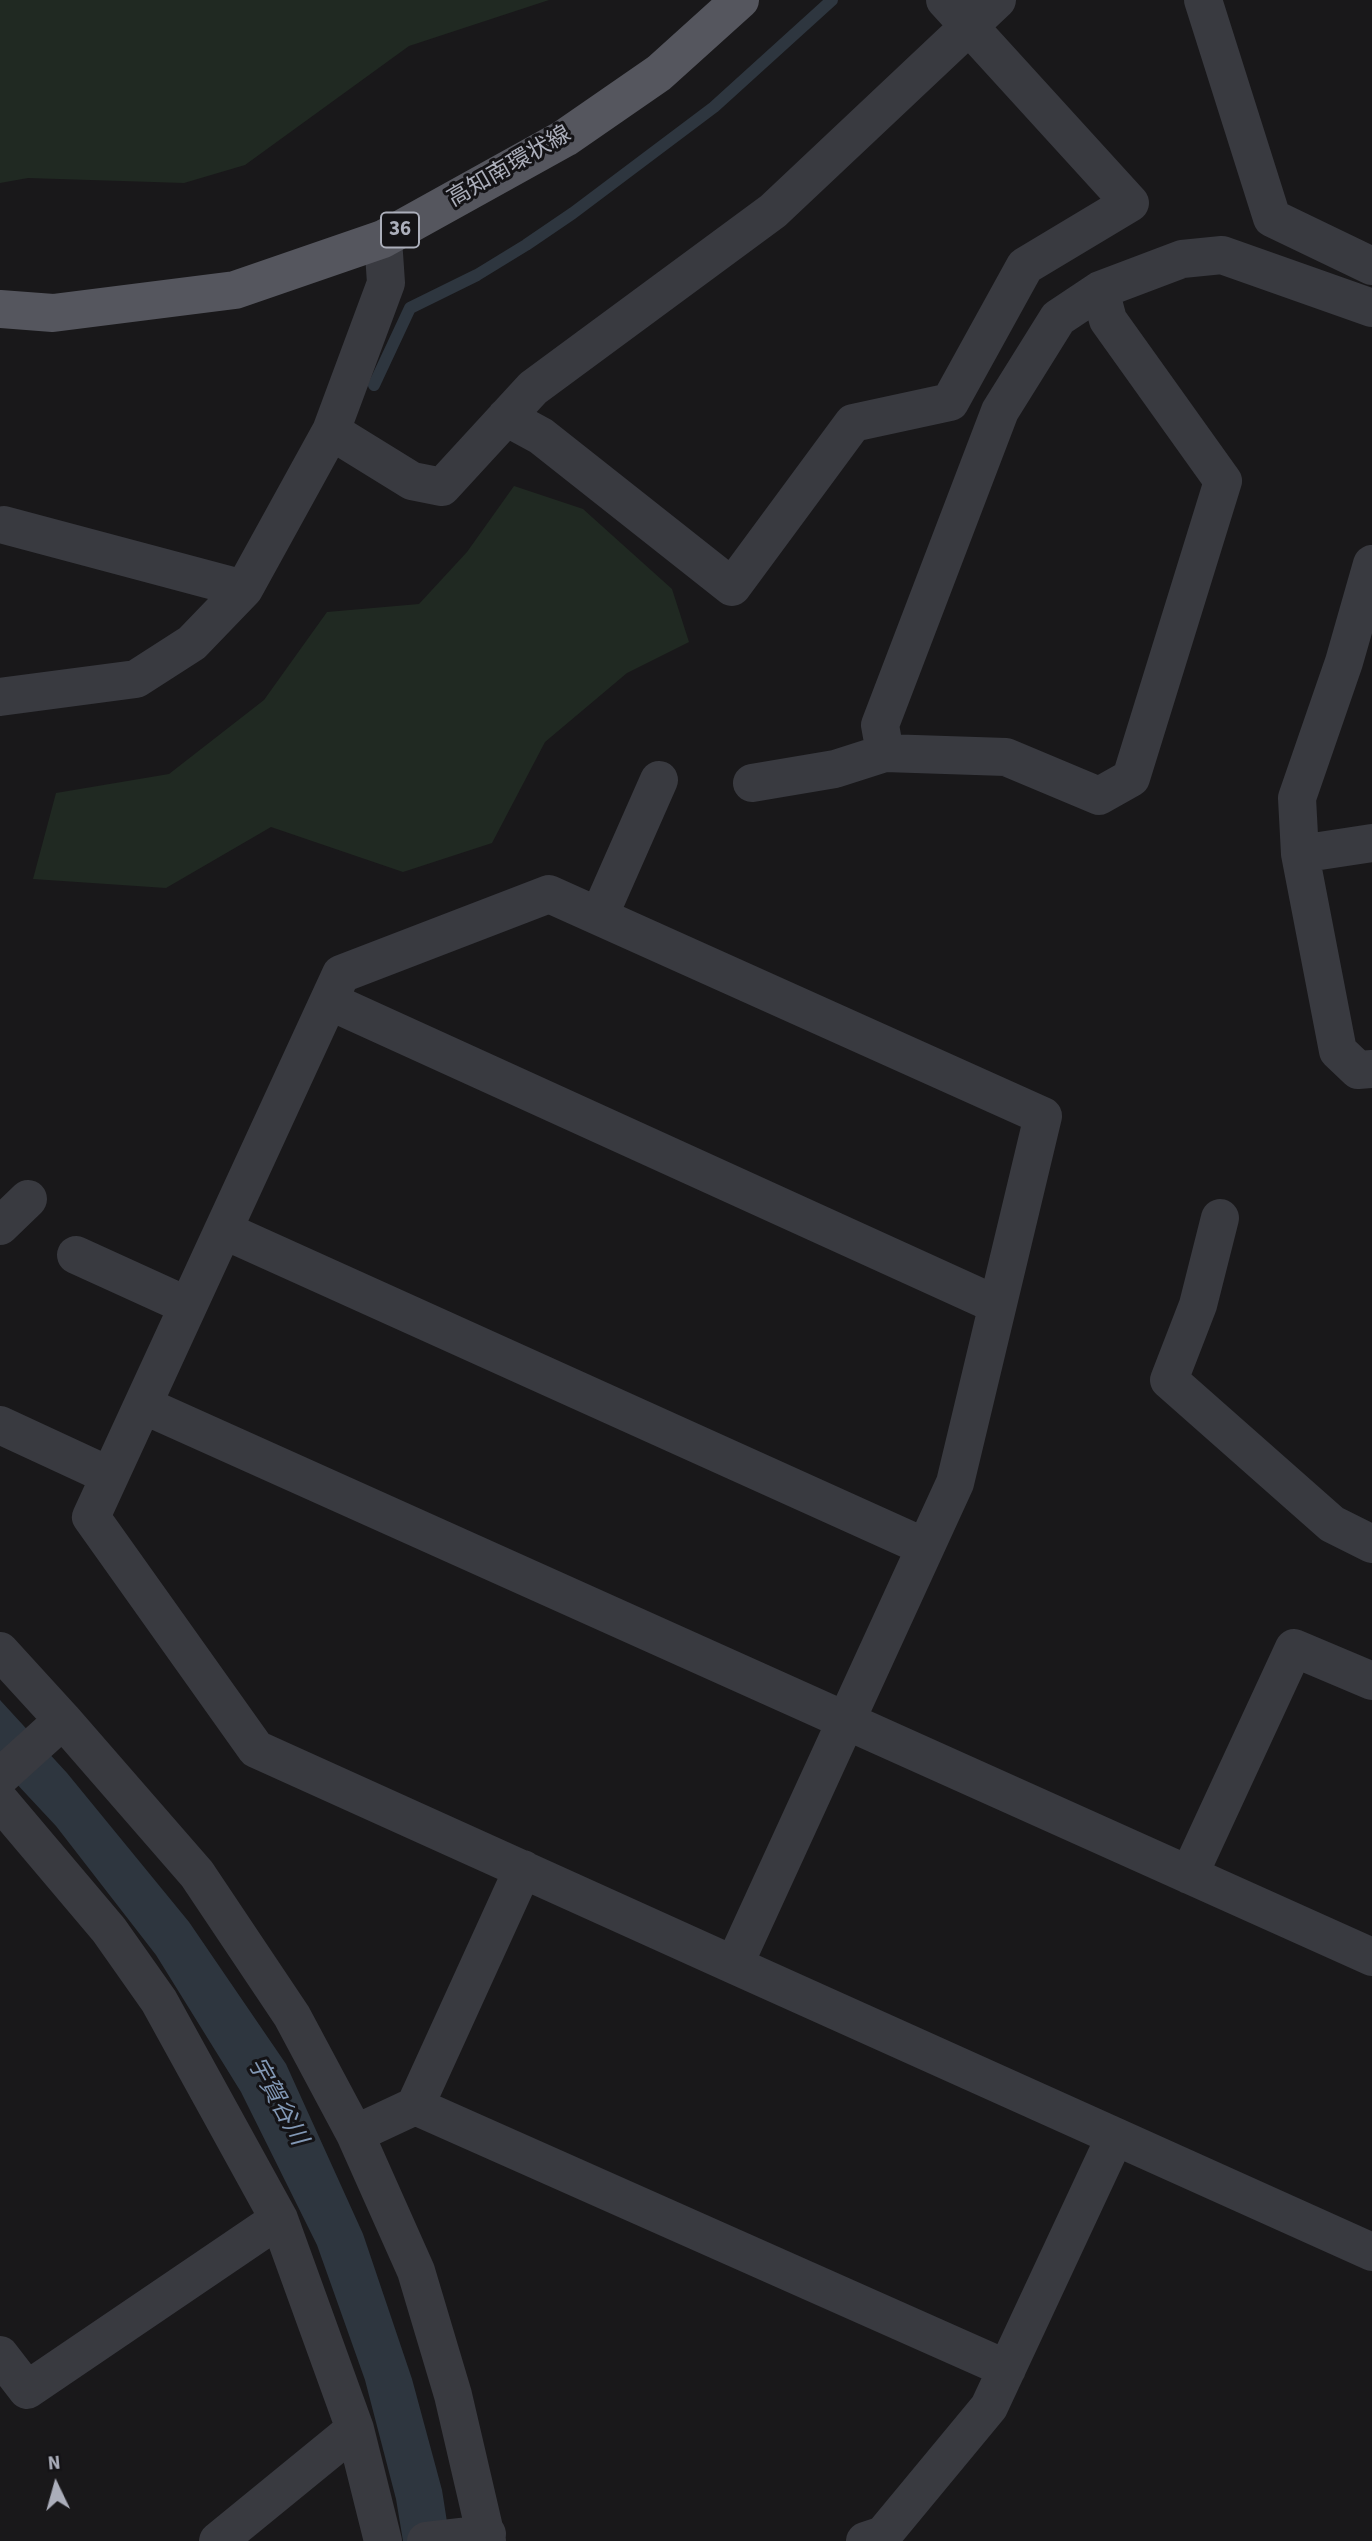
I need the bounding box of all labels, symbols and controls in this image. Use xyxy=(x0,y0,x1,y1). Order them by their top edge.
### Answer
street label: 高知南環状線 xyxy=(443,122,577,214)
road number: 36 xyxy=(381,212,419,247)
water label: 宇賀谷川 xyxy=(240,2053,312,2151)
north arrow xyxy=(21,2450,91,2520)
text: N xyxy=(47,2450,62,2478)

